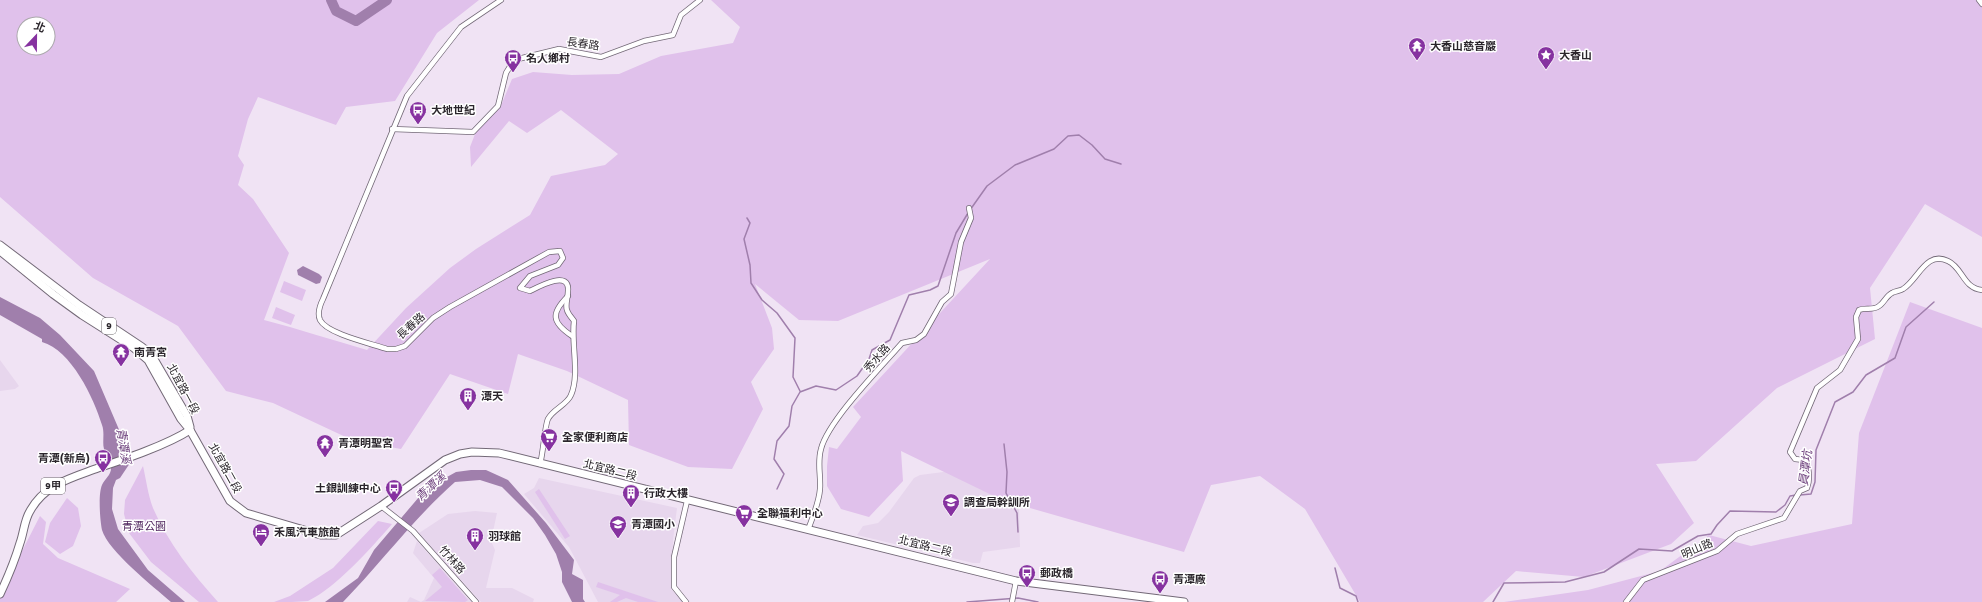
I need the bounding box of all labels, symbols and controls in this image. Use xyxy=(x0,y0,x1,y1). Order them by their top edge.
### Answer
north arrow xyxy=(16,16,56,56)
text: 北 xyxy=(32,19,47,35)
street label: 長春路 xyxy=(566,35,600,53)
temple icon: 大香山慈音巖 xyxy=(1407,36,1427,61)
place label: 大香山慈音巖 xyxy=(1430,40,1496,53)
place icon: 大香山 xyxy=(1536,45,1556,70)
bus stop icon: 名人鄉村 xyxy=(503,48,523,73)
place label: 大香山 xyxy=(1559,49,1592,62)
place label: 名人鄉村 xyxy=(526,52,570,65)
bus stop icon: 大地世紀 xyxy=(408,100,428,125)
place label: 大地世紀 xyxy=(431,104,475,117)
street label: 長春路 xyxy=(394,310,428,342)
road number: 9 xyxy=(102,318,116,334)
street label: 秀水路 xyxy=(861,341,893,375)
temple icon: 南青宮 xyxy=(111,342,131,367)
place label: 南青宮 xyxy=(134,346,167,359)
street label: 北宜路一段 xyxy=(164,362,202,416)
building icon: 潭天 xyxy=(458,386,478,411)
place label: 潭天 xyxy=(481,390,503,403)
water label: 青潭溪 xyxy=(113,427,134,467)
supermarket icon: 全家便利商店 xyxy=(539,427,559,452)
place label: 全家便利商店 xyxy=(562,431,628,444)
temple icon: 青潭明聖宮 xyxy=(315,433,335,458)
place label: 青潭明聖宮 xyxy=(338,437,393,450)
street label: 北宜路二段 xyxy=(206,441,244,495)
water label: 員潭坑 xyxy=(1796,447,1816,487)
bus stop icon: 青潭(新烏) xyxy=(93,448,113,473)
place label: 青潭(新烏) xyxy=(38,452,90,465)
street label: 北宜路二段 xyxy=(582,457,638,483)
water label: 青潭溪 xyxy=(413,468,451,505)
road number: 9甲 xyxy=(41,478,65,494)
bus stop icon: 土銀訓練中心 xyxy=(384,478,404,503)
place label: 土銀訓練中心 xyxy=(315,482,381,495)
building icon: 行政大樓 xyxy=(621,483,641,508)
place label: 行政大樓 xyxy=(644,487,688,500)
school or university icon: 調查局幹訓所 xyxy=(941,492,961,517)
place label: 調查局幹訓所 xyxy=(964,496,1030,509)
supermarket icon: 全聯福利中心 xyxy=(734,503,754,528)
place label: 全聯福利中心 xyxy=(757,507,823,520)
school or university icon: 青潭國小 xyxy=(608,514,628,539)
place label: 青潭國小 xyxy=(631,518,675,531)
park label: 青潭公園 xyxy=(122,520,166,533)
hotel icon: 禾風汽車旅館 xyxy=(251,522,271,547)
place label: 禾風汽車旅館 xyxy=(274,526,340,539)
building icon: 羽球館 xyxy=(465,526,485,551)
place label: 羽球館 xyxy=(488,530,521,543)
street label: 北宜路二段 xyxy=(897,533,953,559)
street label: 明山路 xyxy=(1679,537,1715,561)
street label: 竹林路 xyxy=(436,543,468,577)
bus stop icon: 郵政橋 xyxy=(1017,563,1037,588)
place label: 郵政橋 xyxy=(1040,567,1073,580)
bus stop icon: 青潭廠 xyxy=(1150,569,1170,594)
place label: 青潭廠 xyxy=(1173,573,1206,586)

